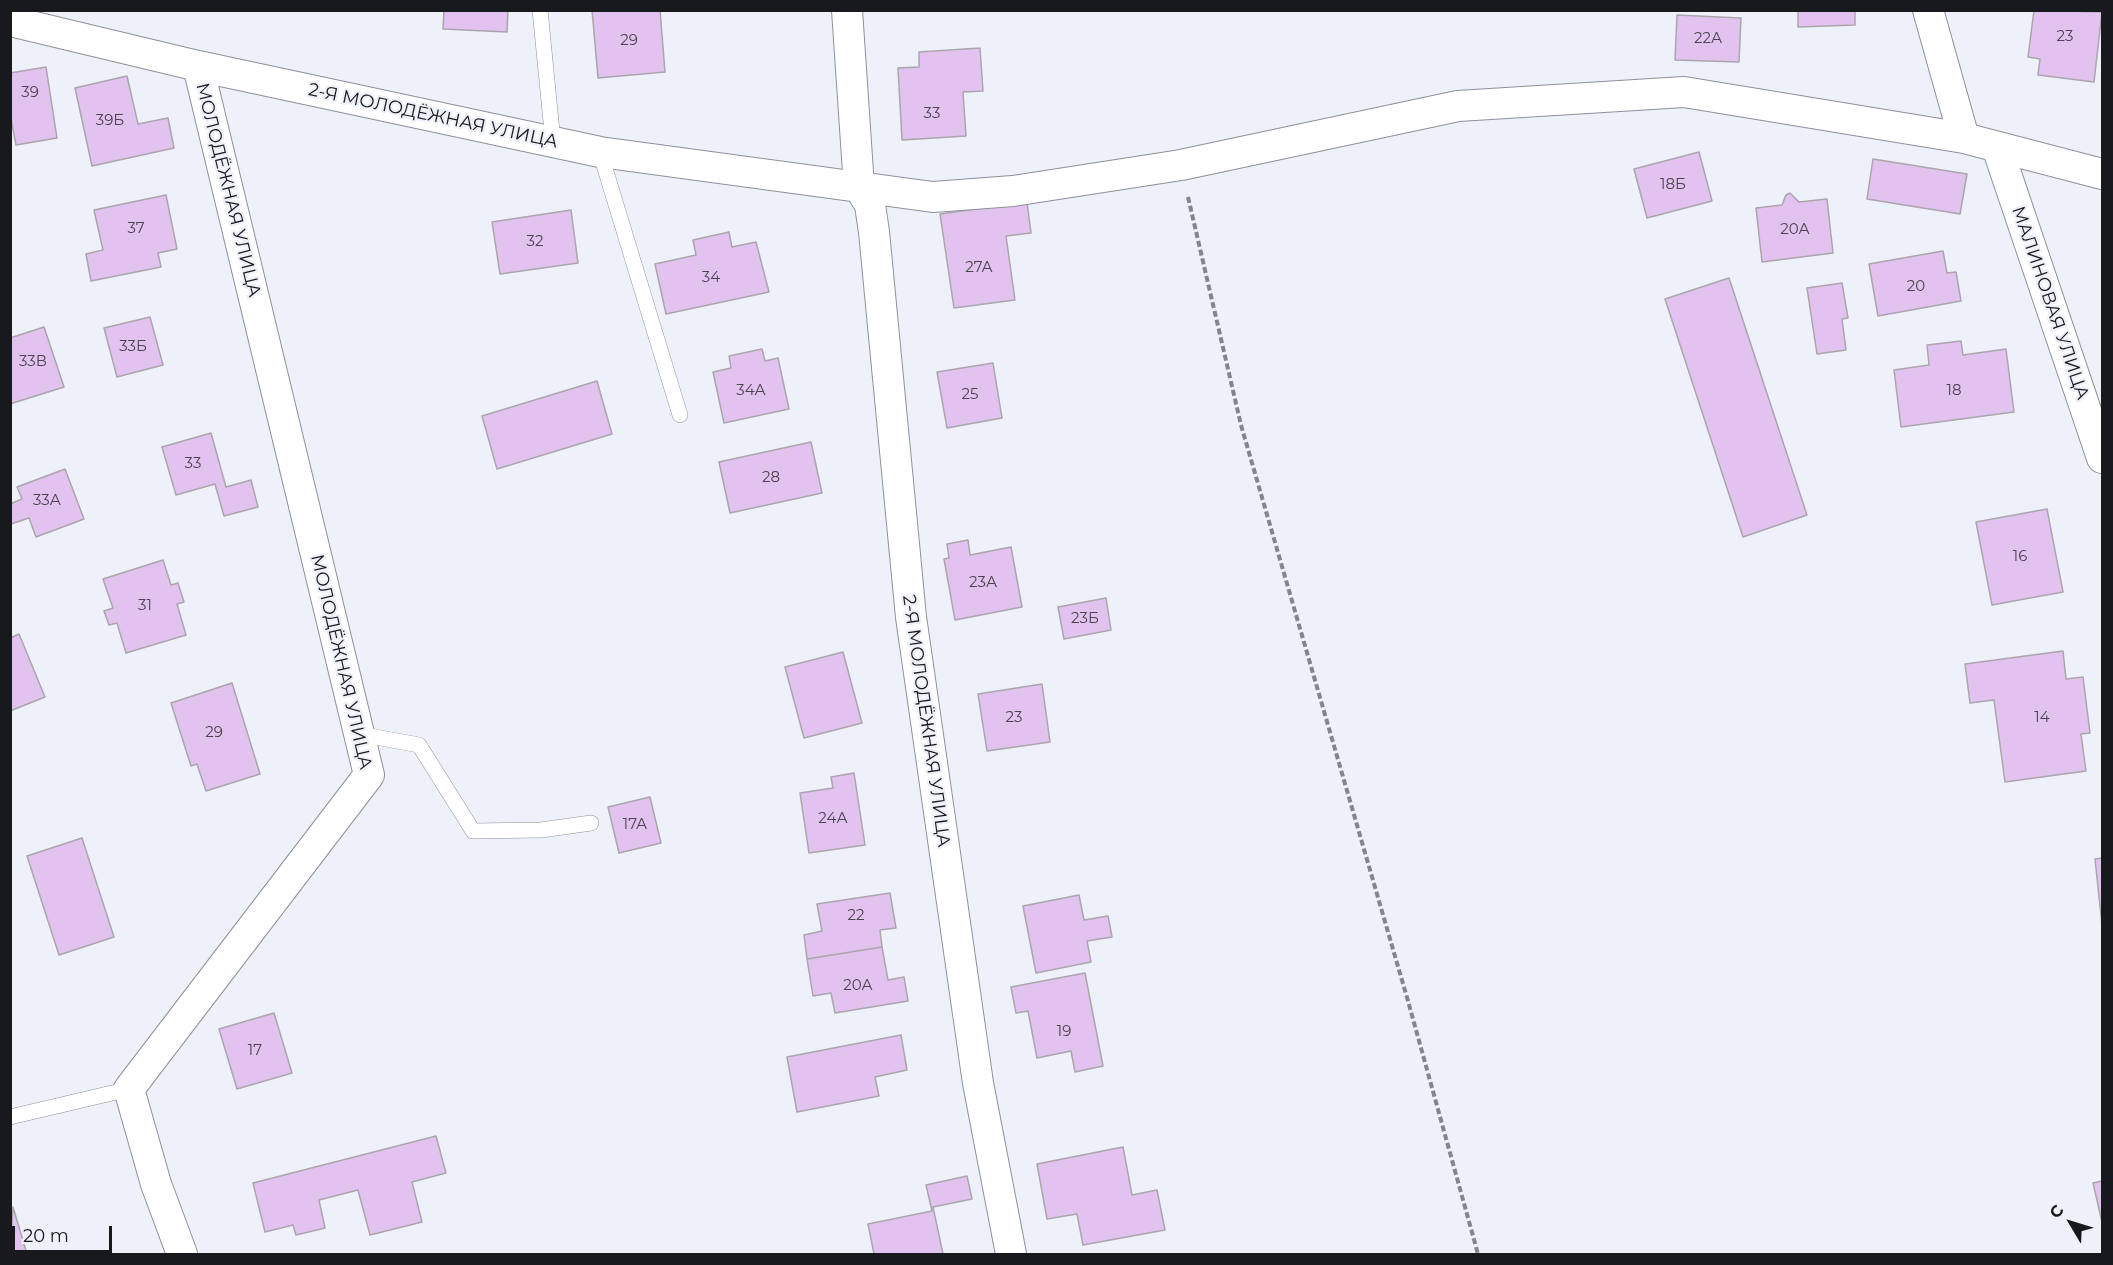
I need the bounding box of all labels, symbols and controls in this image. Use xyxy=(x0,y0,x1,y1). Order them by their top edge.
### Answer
house number: 23 xyxy=(2057,28,2073,46)
house number: 22А xyxy=(1694,30,1722,48)
house number: 29 xyxy=(620,32,638,50)
street label: 2-Я МОЛОДЁЖНАЯ УЛИЦА xyxy=(306,79,560,153)
street label: МОЛОДЁЖНАЯ УЛИЦА xyxy=(191,81,265,299)
house number: 39 xyxy=(21,84,39,102)
house number: 33 xyxy=(924,105,940,123)
house number: 39Б xyxy=(96,112,124,130)
house number: 18Б xyxy=(1660,176,1686,194)
street label: МАЛИНОВАЯ УЛИЦА xyxy=(2007,204,2093,402)
house number: 37 xyxy=(127,220,145,238)
house number: 20А xyxy=(1780,221,1810,239)
house number: 32 xyxy=(527,233,543,251)
house number: 27А xyxy=(965,259,993,277)
house number: 34 xyxy=(702,269,720,287)
house number: 20 xyxy=(1907,278,1925,296)
house number: 33Б xyxy=(119,338,147,356)
house number: 33В xyxy=(19,353,47,371)
house number: 34А xyxy=(736,382,766,400)
house number: 18 xyxy=(1947,382,1961,400)
house number: 25 xyxy=(961,386,979,404)
house number: 33 xyxy=(185,455,201,473)
house number: 28 xyxy=(762,469,780,487)
house number: 33А xyxy=(33,492,61,510)
house number: 16 xyxy=(2013,548,2027,566)
street label: МОЛОДЁЖНАЯ УЛИЦА xyxy=(306,552,376,772)
house number: 23А xyxy=(969,574,997,592)
street label: 2-Я МОЛОДЁЖНАЯ УЛИЦА xyxy=(898,594,954,848)
house number: 31 xyxy=(138,597,152,615)
house number: 23Б xyxy=(1071,610,1099,628)
house number: 23 xyxy=(1006,709,1022,727)
house number: 14 xyxy=(2034,709,2050,727)
house number: 29 xyxy=(205,724,223,742)
house number: 24А xyxy=(818,810,848,828)
house number: 17А xyxy=(623,816,647,834)
house number: 22 xyxy=(847,907,865,925)
house number: 20А xyxy=(843,977,873,995)
house number: 19 xyxy=(1057,1023,1071,1041)
house number: 17 xyxy=(248,1042,262,1060)
north arrow xyxy=(2041,1193,2101,1253)
text: С xyxy=(2045,1201,2067,1222)
scale bar xyxy=(15,1214,116,1252)
text: 20 m xyxy=(23,1225,69,1247)

